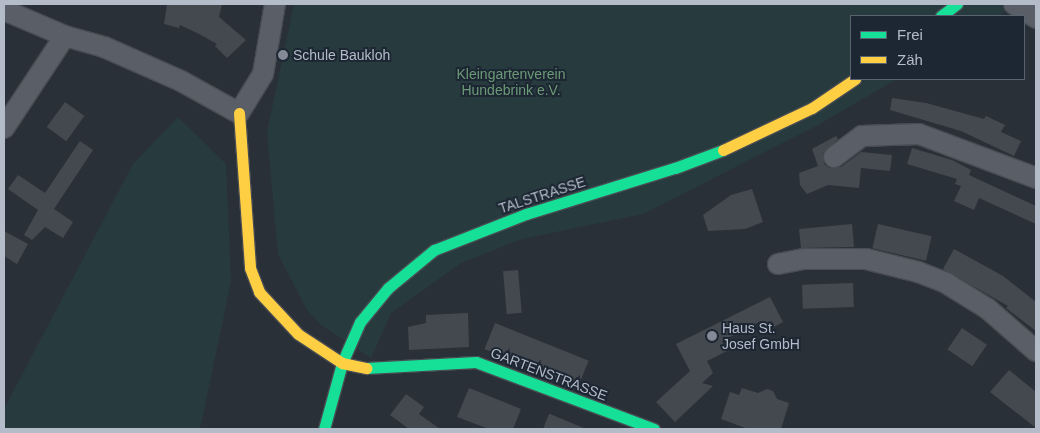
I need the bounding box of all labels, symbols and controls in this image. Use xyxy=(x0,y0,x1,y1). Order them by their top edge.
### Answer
legend xyxy=(850,15,1025,80)
text: Frei xyxy=(897,26,923,43)
place label: Schule Baukloh xyxy=(293,47,390,63)
marker: Schule Baukloh xyxy=(277,49,289,61)
text: Zäh xyxy=(897,51,923,68)
park label: Kleingartenverein Hundebrink e.V. xyxy=(457,66,565,98)
street label: TALSTRASSE xyxy=(497,173,587,217)
place label: Haus St. Josef GmbH xyxy=(722,320,800,352)
marker: Haus St. Josef GmbH xyxy=(706,330,718,342)
street label: GARTENSTRASSE xyxy=(488,344,610,404)

